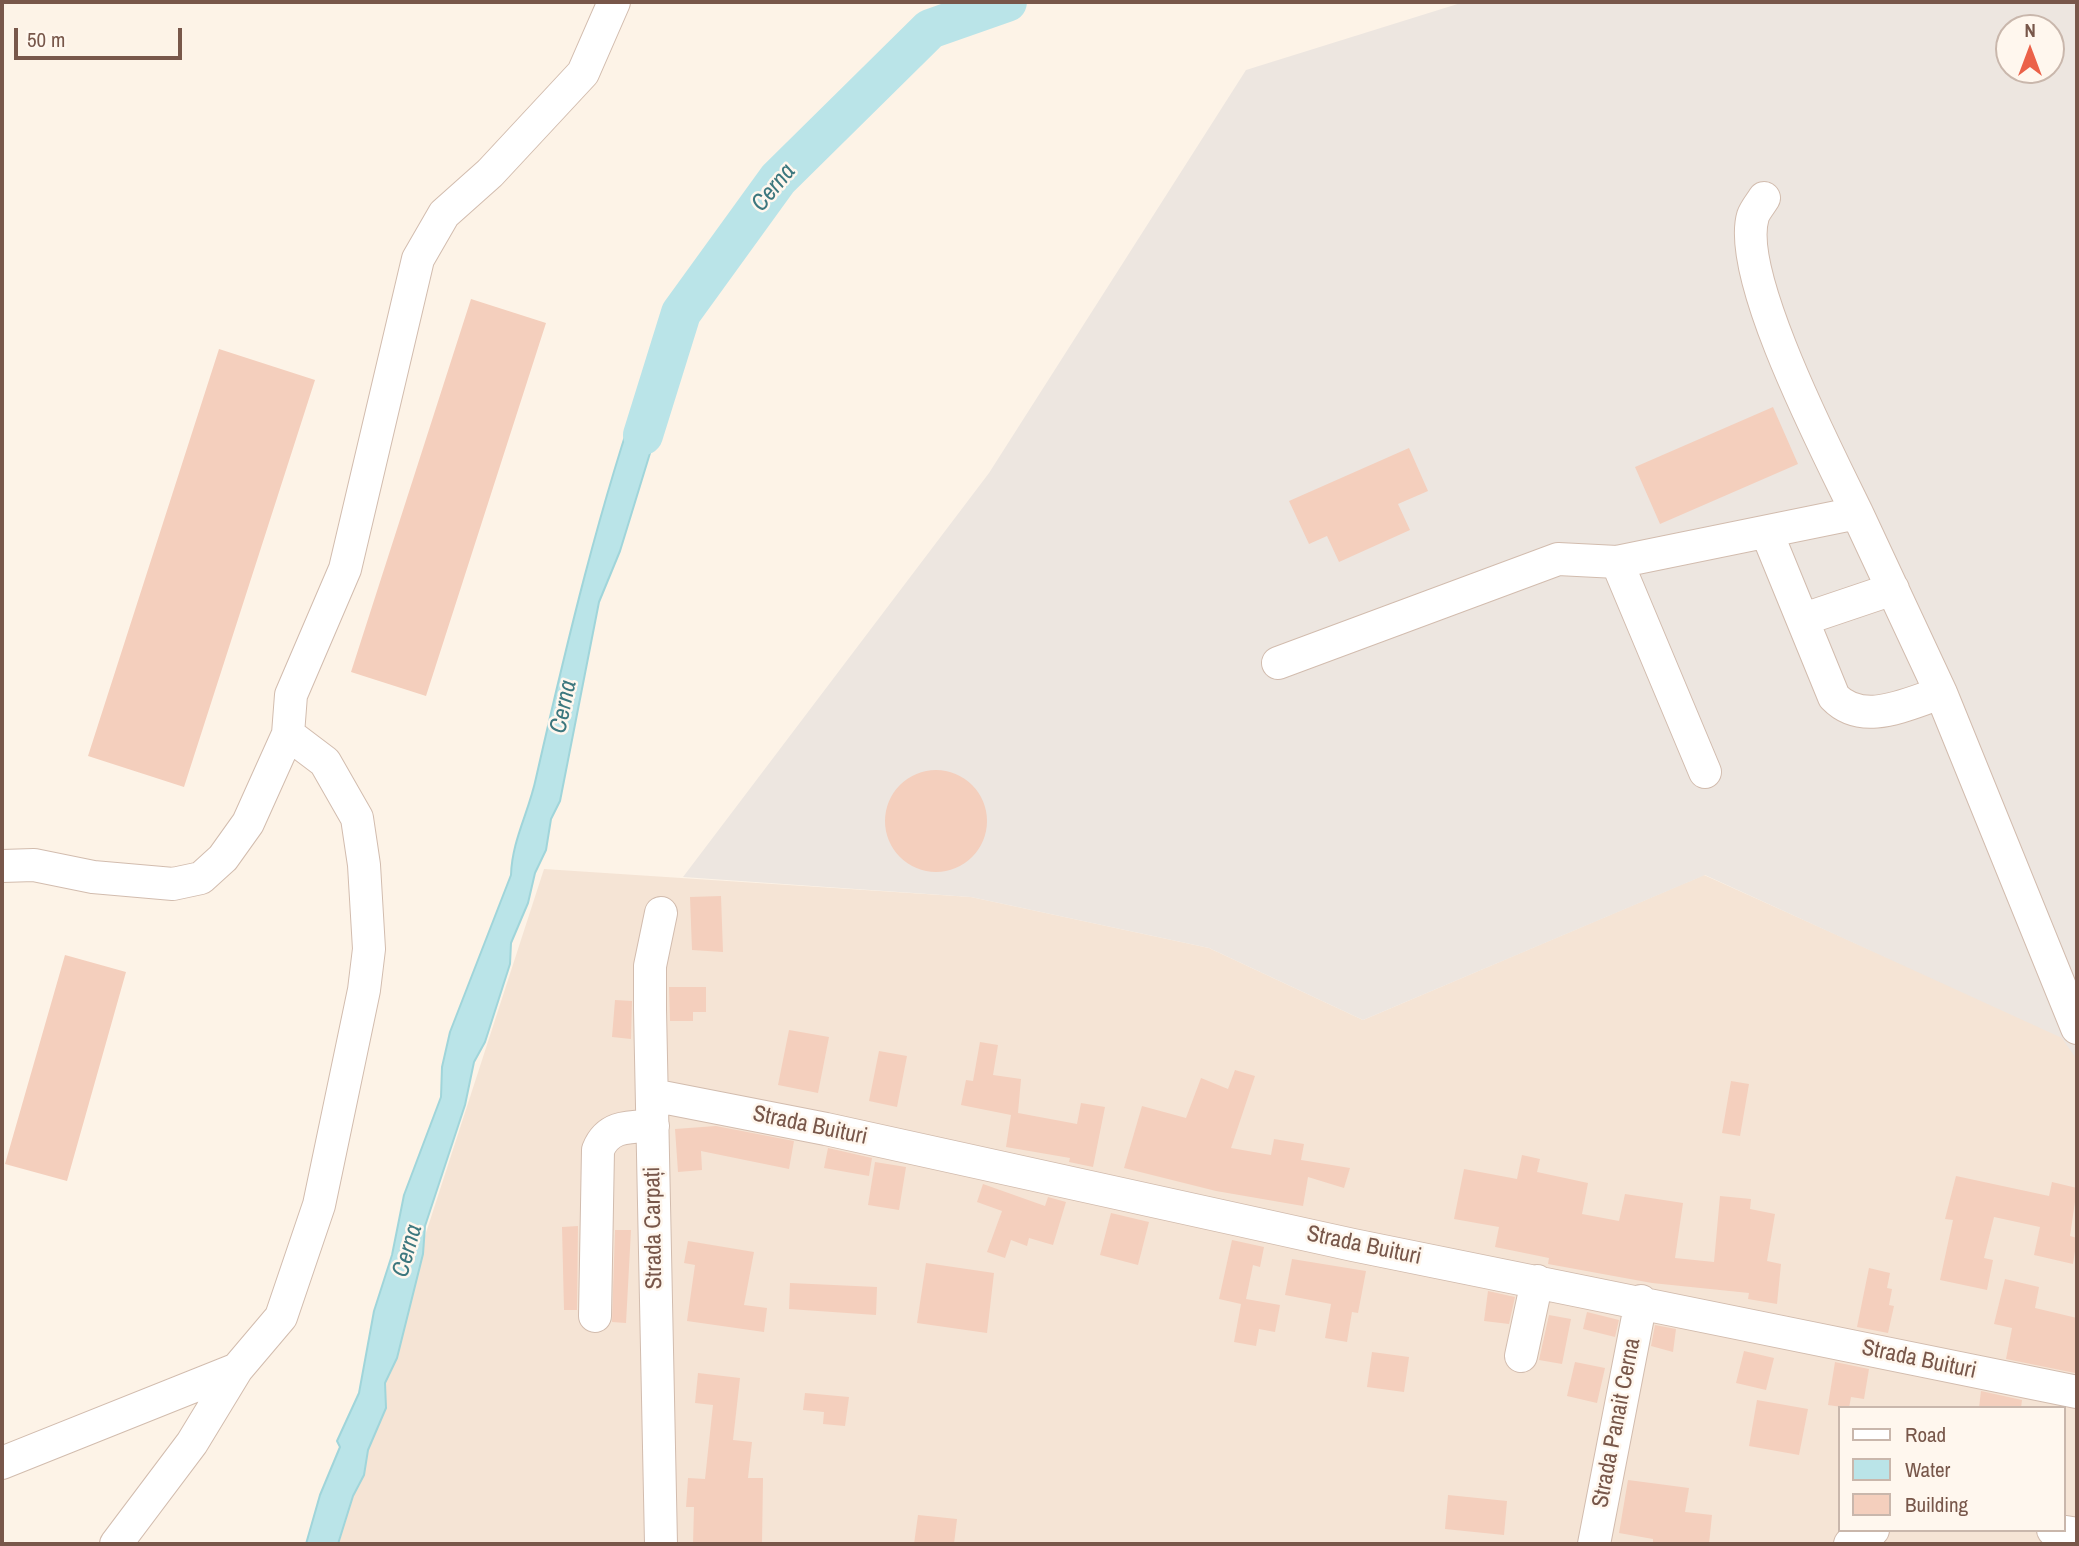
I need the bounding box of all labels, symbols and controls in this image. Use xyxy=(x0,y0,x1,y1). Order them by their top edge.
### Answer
scale bar xyxy=(18,14,186,58)
north arrow xyxy=(1995,14,2065,84)
text: N xyxy=(2024,17,2036,43)
text: 50 m xyxy=(27,25,65,54)
water label: Cerna xyxy=(746,158,802,218)
water label: Cerna xyxy=(544,678,584,736)
street label: Strada Buituri xyxy=(750,1100,870,1152)
street label: Strada Carpați xyxy=(639,1166,669,1290)
street label: Strada Buituri xyxy=(1304,1220,1424,1272)
water label: Cerna xyxy=(387,1221,429,1281)
street label: Strada Buituri xyxy=(1859,1334,1979,1386)
street label: Strada Panait Cerna xyxy=(1587,1336,1647,1510)
legend xyxy=(1838,1406,2065,1532)
text: Road xyxy=(1905,1420,1946,1449)
text: Water xyxy=(1905,1455,1950,1484)
text: Building xyxy=(1905,1490,1968,1519)

